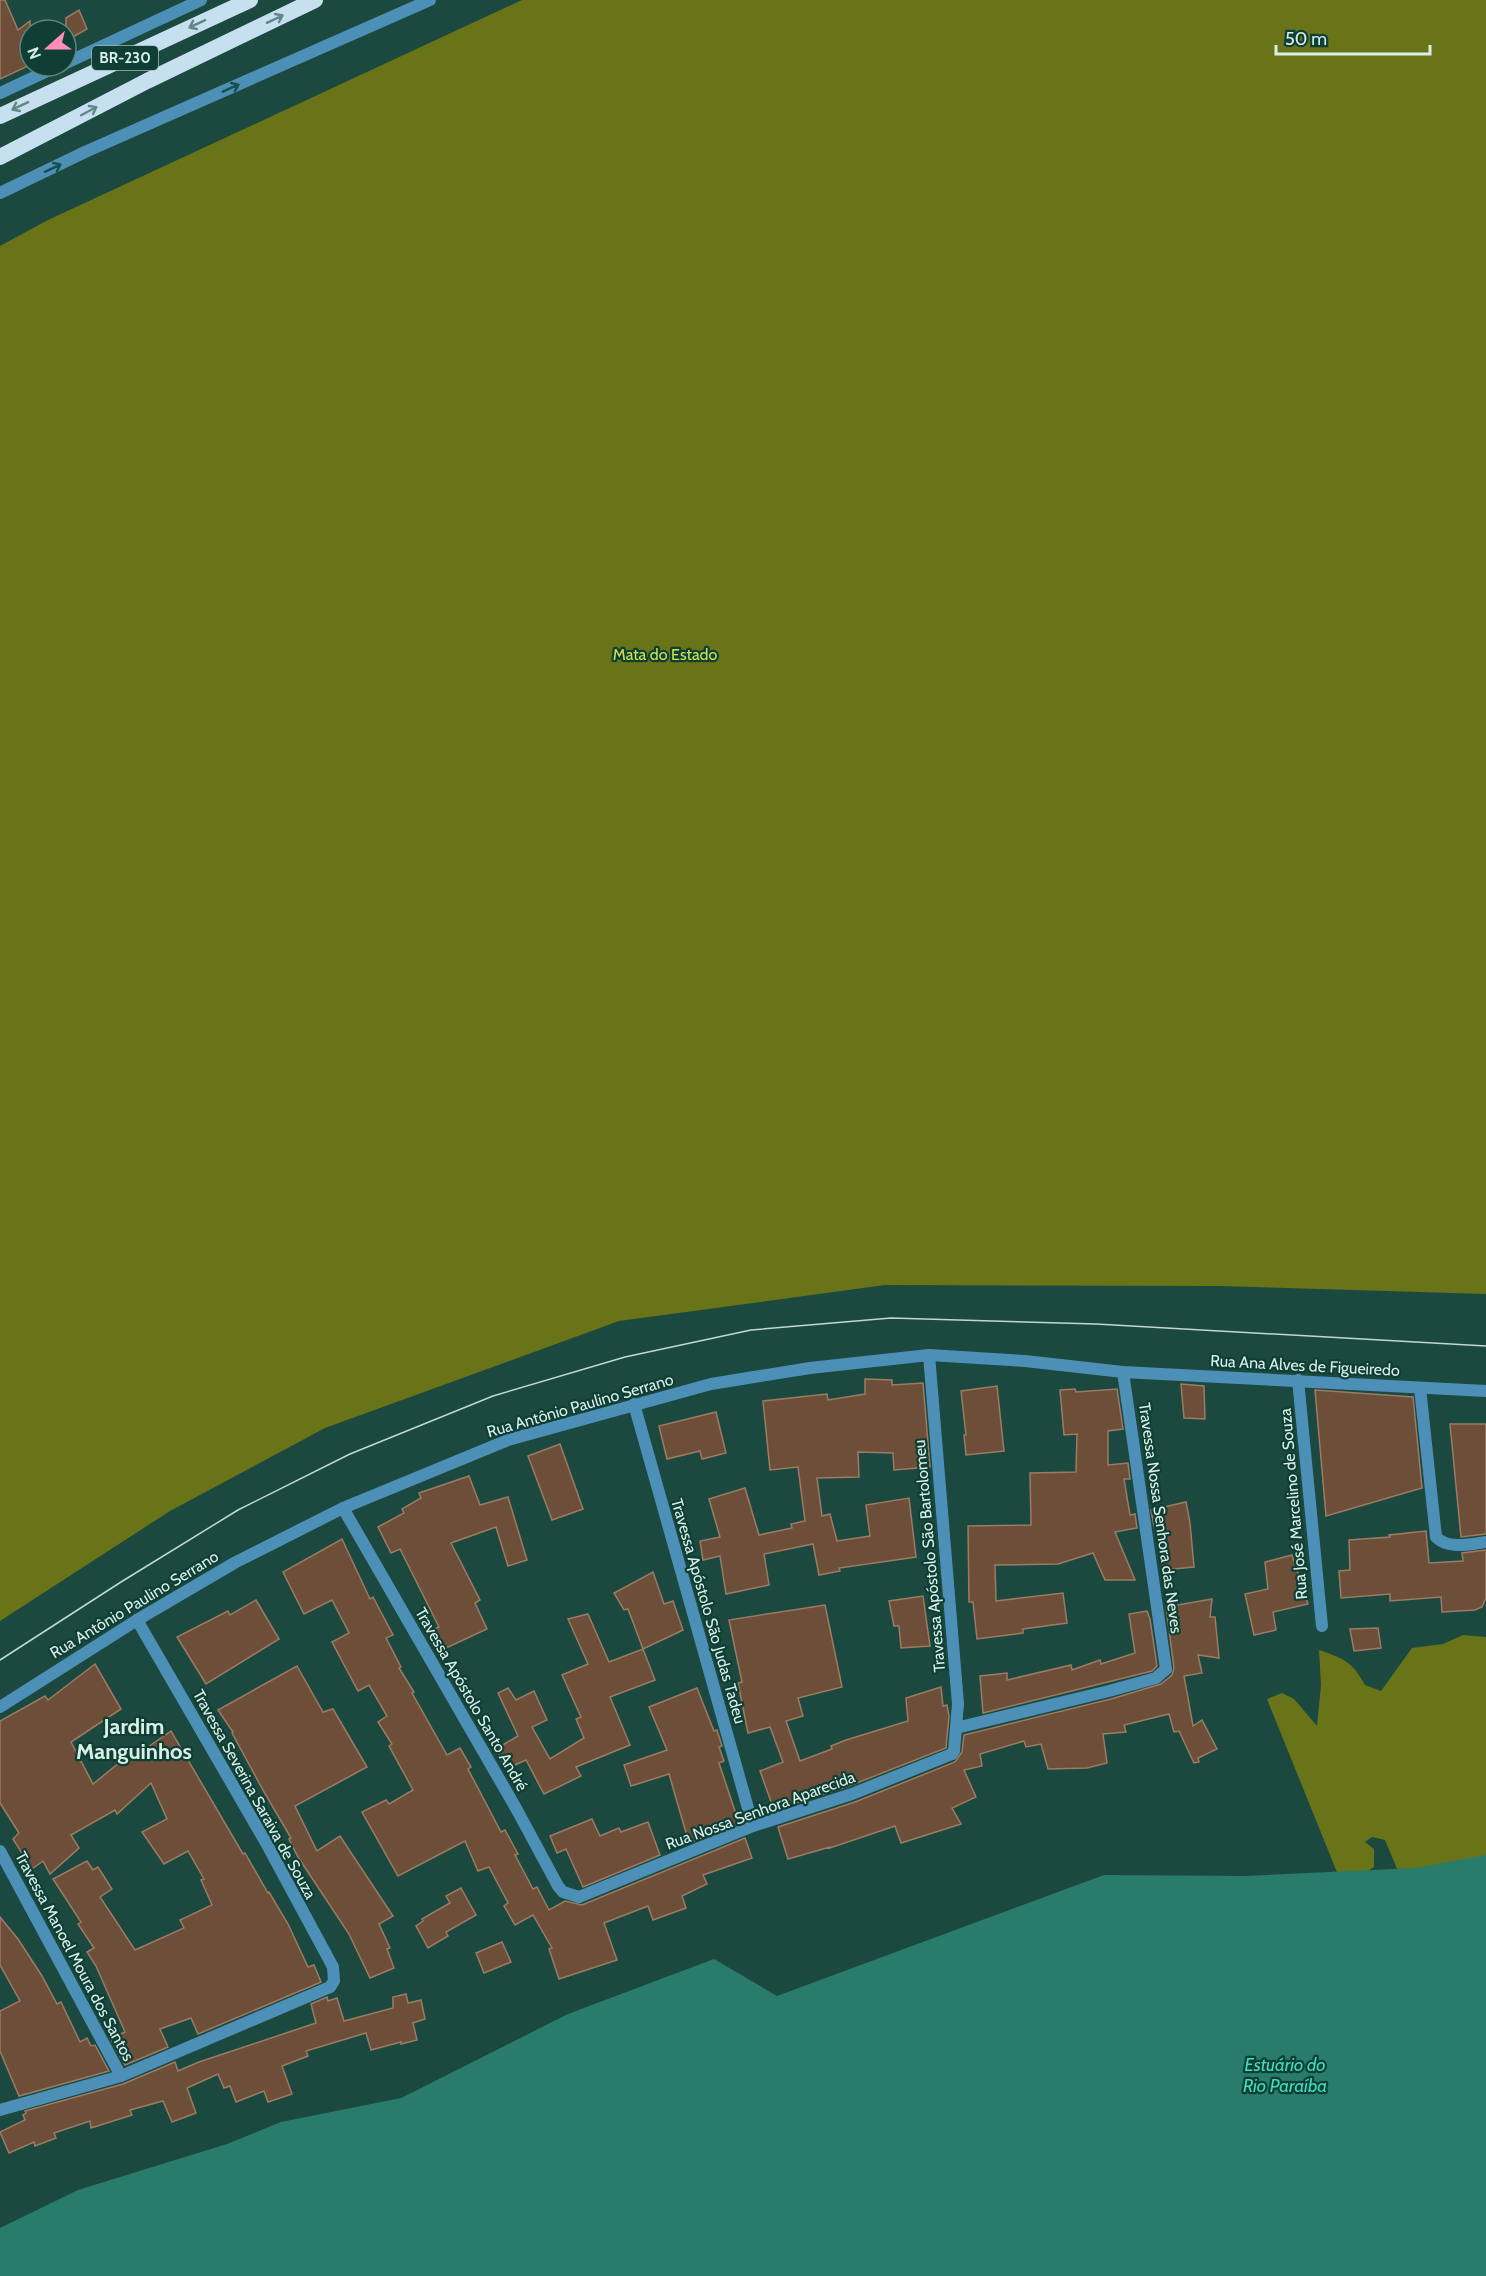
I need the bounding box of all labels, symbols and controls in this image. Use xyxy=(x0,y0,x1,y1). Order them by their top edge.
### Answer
one-way arrow xyxy=(266,12,284,24)
north arrow xyxy=(18,18,78,78)
scale bar xyxy=(1276,18,1430,56)
one-way arrow xyxy=(188,19,206,31)
text: 50 m xyxy=(1285,28,1327,50)
text: N xyxy=(24,45,45,62)
road number: BR-230 xyxy=(92,46,158,70)
one-way arrow xyxy=(221,82,239,93)
one-way arrow xyxy=(11,101,29,113)
one-way arrow xyxy=(80,105,97,117)
one-way arrow xyxy=(43,161,61,173)
park label: Mata do Estado xyxy=(613,645,717,664)
street label: Rua Ana Alves de Figueiredo xyxy=(1210,1351,1400,1380)
street label: Rua Antônio Paulino Serrano xyxy=(485,1370,676,1441)
street label: Travessa Nossa Senhora das Neves xyxy=(1135,1401,1186,1635)
street label: Rua José Marcelino de Souza xyxy=(1276,1407,1311,1600)
street label: Travessa Apóstolo São Bartolomeu xyxy=(910,1439,949,1673)
street label: Travessa Apóstolo São Judas Tadeu xyxy=(667,1496,750,1726)
street label: Rua Antônio Paulino Serrano xyxy=(47,1546,222,1662)
street label: Travessa Apóstolo Santo André xyxy=(411,1604,532,1794)
street label: Travessa Severina Saraiva de Souza xyxy=(189,1686,320,1903)
district label: Jardim Manguinhos xyxy=(76,1713,192,1765)
street label: Rua Nossa Senhora Aparecida xyxy=(663,1767,858,1854)
street label: Travessa Manoel Moura dos Santos xyxy=(11,1848,138,2065)
water label: Estuário do Rio Paraíba xyxy=(1243,2054,1327,2097)

